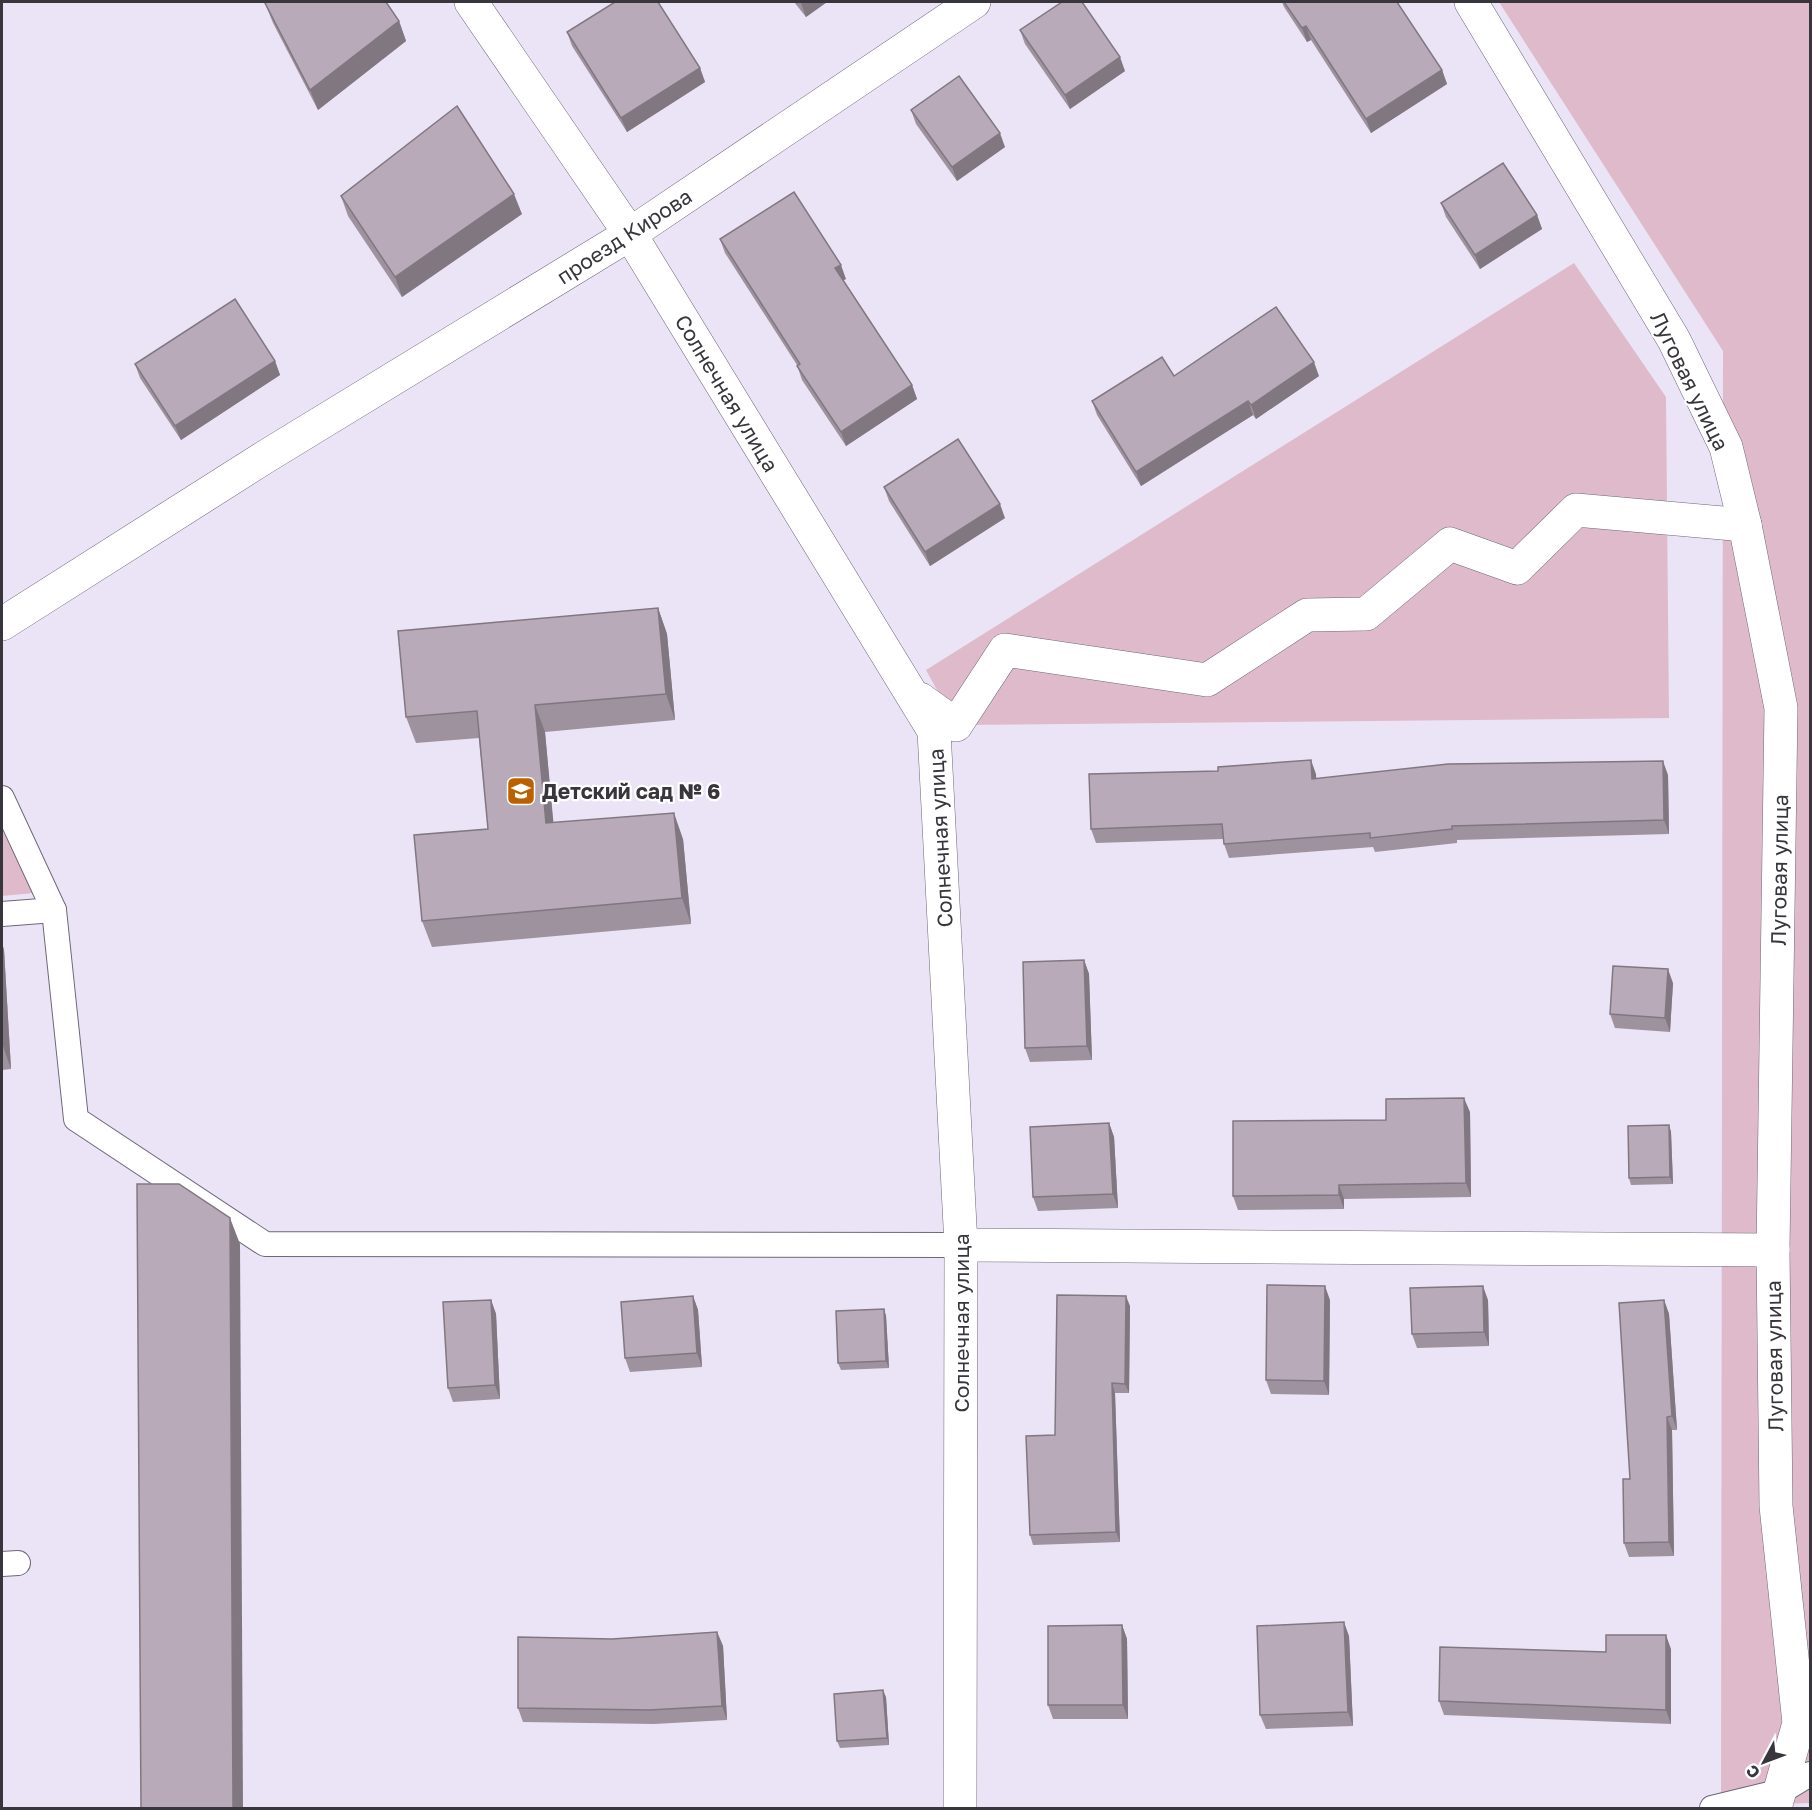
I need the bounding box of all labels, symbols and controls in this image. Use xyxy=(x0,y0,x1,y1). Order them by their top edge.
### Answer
street label: проезд Кирова xyxy=(551,183,697,289)
street label: Луговая улица xyxy=(1645,307,1735,455)
street label: Солнечная улица xyxy=(670,310,784,476)
street label: Солнечная улица xyxy=(922,748,958,928)
school or university icon: Детский сад № 6 xyxy=(505,775,537,807)
place label: Детский сад № 6 xyxy=(542,778,720,804)
street label: Луговая улица xyxy=(1765,794,1793,946)
street label: Солнечная улица xyxy=(948,1233,974,1413)
street label: Луговая улица xyxy=(1760,1280,1788,1432)
north arrow xyxy=(1734,1732,1794,1792)
text: С xyxy=(1741,1761,1764,1783)

